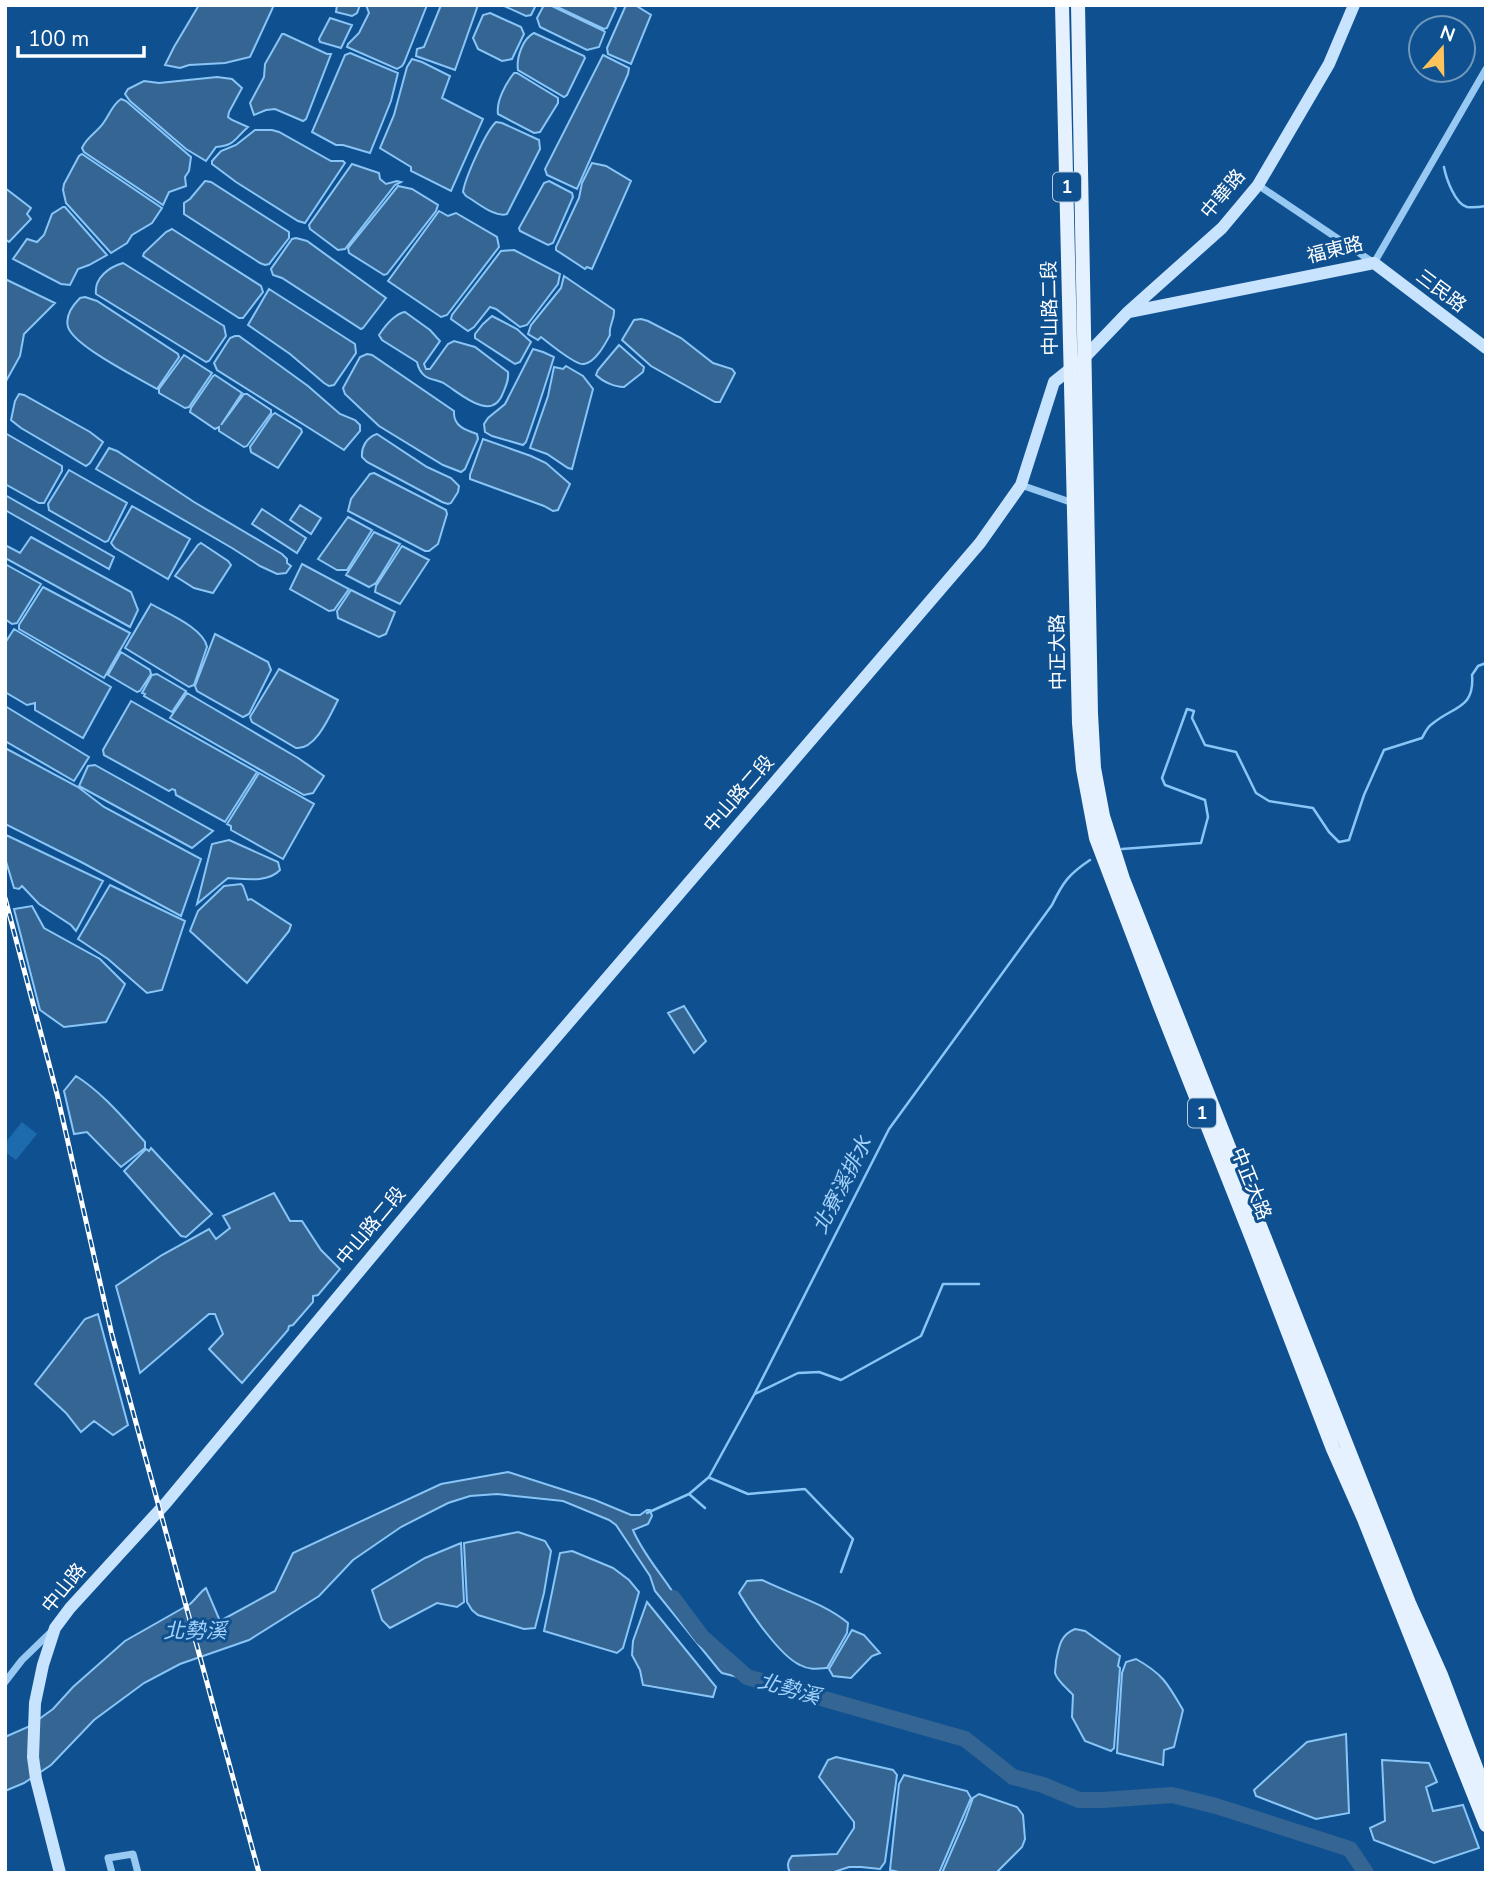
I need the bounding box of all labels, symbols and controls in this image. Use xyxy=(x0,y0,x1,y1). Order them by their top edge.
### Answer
scale bar xyxy=(18,14,144,58)
north arrow xyxy=(1407,14,1477,84)
text: N xyxy=(1436,19,1459,49)
text: 100 m xyxy=(28,25,89,53)
street label: 中華路 xyxy=(1195,164,1251,224)
road number: 1 xyxy=(1053,172,1081,202)
street label: 福東路 xyxy=(1304,230,1366,270)
street label: 中山路二段 xyxy=(1036,260,1064,356)
street label: 三民路 xyxy=(1410,263,1472,319)
street label: 中正大路 xyxy=(1044,614,1072,690)
street label: 中山路二段 xyxy=(698,750,780,838)
road number: 1 xyxy=(1188,1098,1216,1128)
water label: 北寮溪排水 xyxy=(806,1131,879,1238)
street label: 中正大路 xyxy=(1225,1144,1277,1224)
street label: 中山路二段 xyxy=(331,1181,411,1271)
street label: 中山路 xyxy=(36,1558,92,1618)
water label: 北勢溪 xyxy=(164,1617,229,1645)
water label: 北勢溪 xyxy=(755,1667,826,1712)

